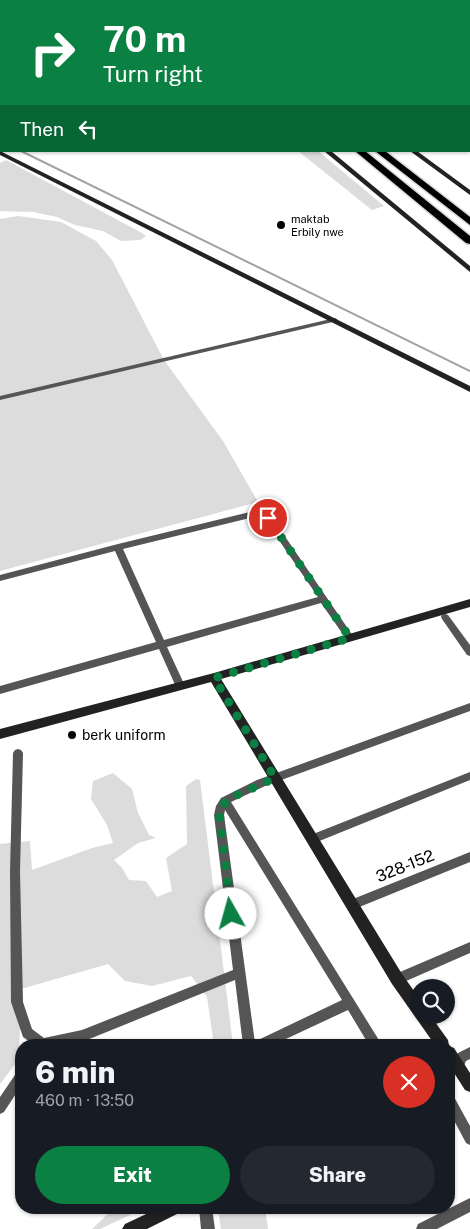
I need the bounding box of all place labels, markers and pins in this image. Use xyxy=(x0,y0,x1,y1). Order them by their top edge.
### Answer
place label: maktab Erbily nwe xyxy=(291,213,344,238)
marker: maktab Erbily nwe xyxy=(275,219,287,231)
pin xyxy=(247,497,289,539)
place label: berk uniform xyxy=(82,727,166,743)
marker: berk uniform xyxy=(66,729,78,741)

